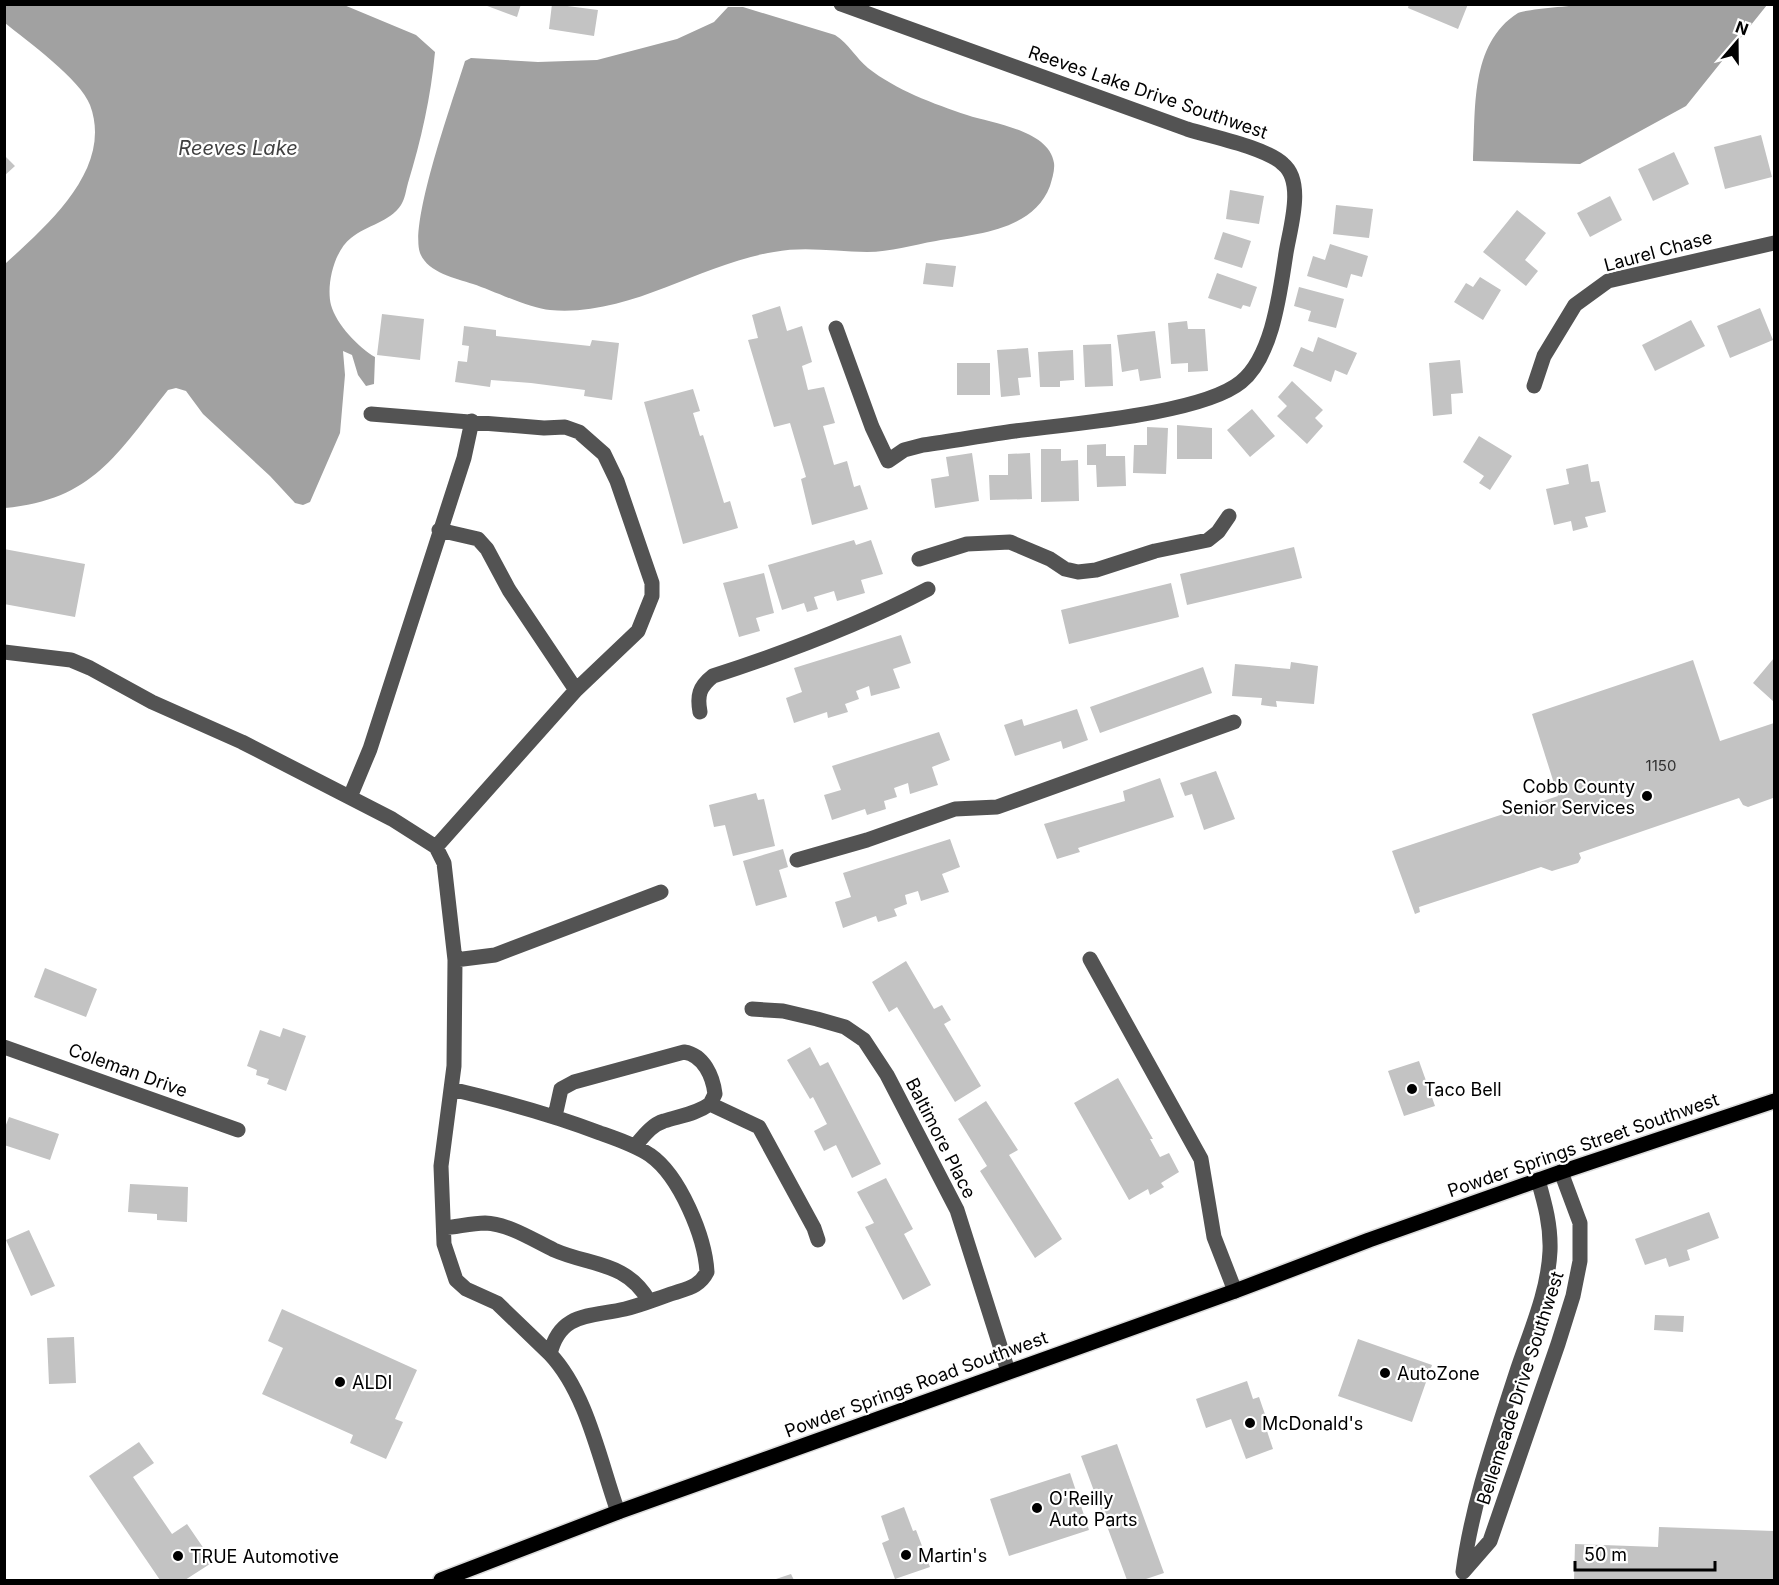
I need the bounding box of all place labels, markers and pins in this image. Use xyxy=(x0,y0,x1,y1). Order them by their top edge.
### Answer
place label: Cobb County Senior Services xyxy=(1501,776,1635,818)
marker: Cobb County Senior Services xyxy=(1640,789,1654,803)
place label: Taco Bell xyxy=(1424,1079,1502,1100)
marker: Taco Bell xyxy=(1405,1082,1419,1096)
place label: AutoZone xyxy=(1397,1363,1480,1384)
marker: AutoZone xyxy=(1378,1366,1392,1380)
place label: ALDI xyxy=(352,1372,392,1393)
marker: ALDI xyxy=(333,1375,347,1389)
place label: McDonald's xyxy=(1262,1413,1363,1434)
marker: McDonald's xyxy=(1243,1416,1257,1430)
place label: O'Reilly Auto Parts xyxy=(1049,1488,1138,1530)
marker: O'Reilly Auto Parts xyxy=(1030,1501,1044,1515)
place label: Martin's xyxy=(918,1545,987,1566)
place label: TRUE Automotive xyxy=(190,1546,339,1567)
marker: Martin's xyxy=(899,1548,913,1562)
marker: TRUE Automotive xyxy=(171,1549,185,1563)

